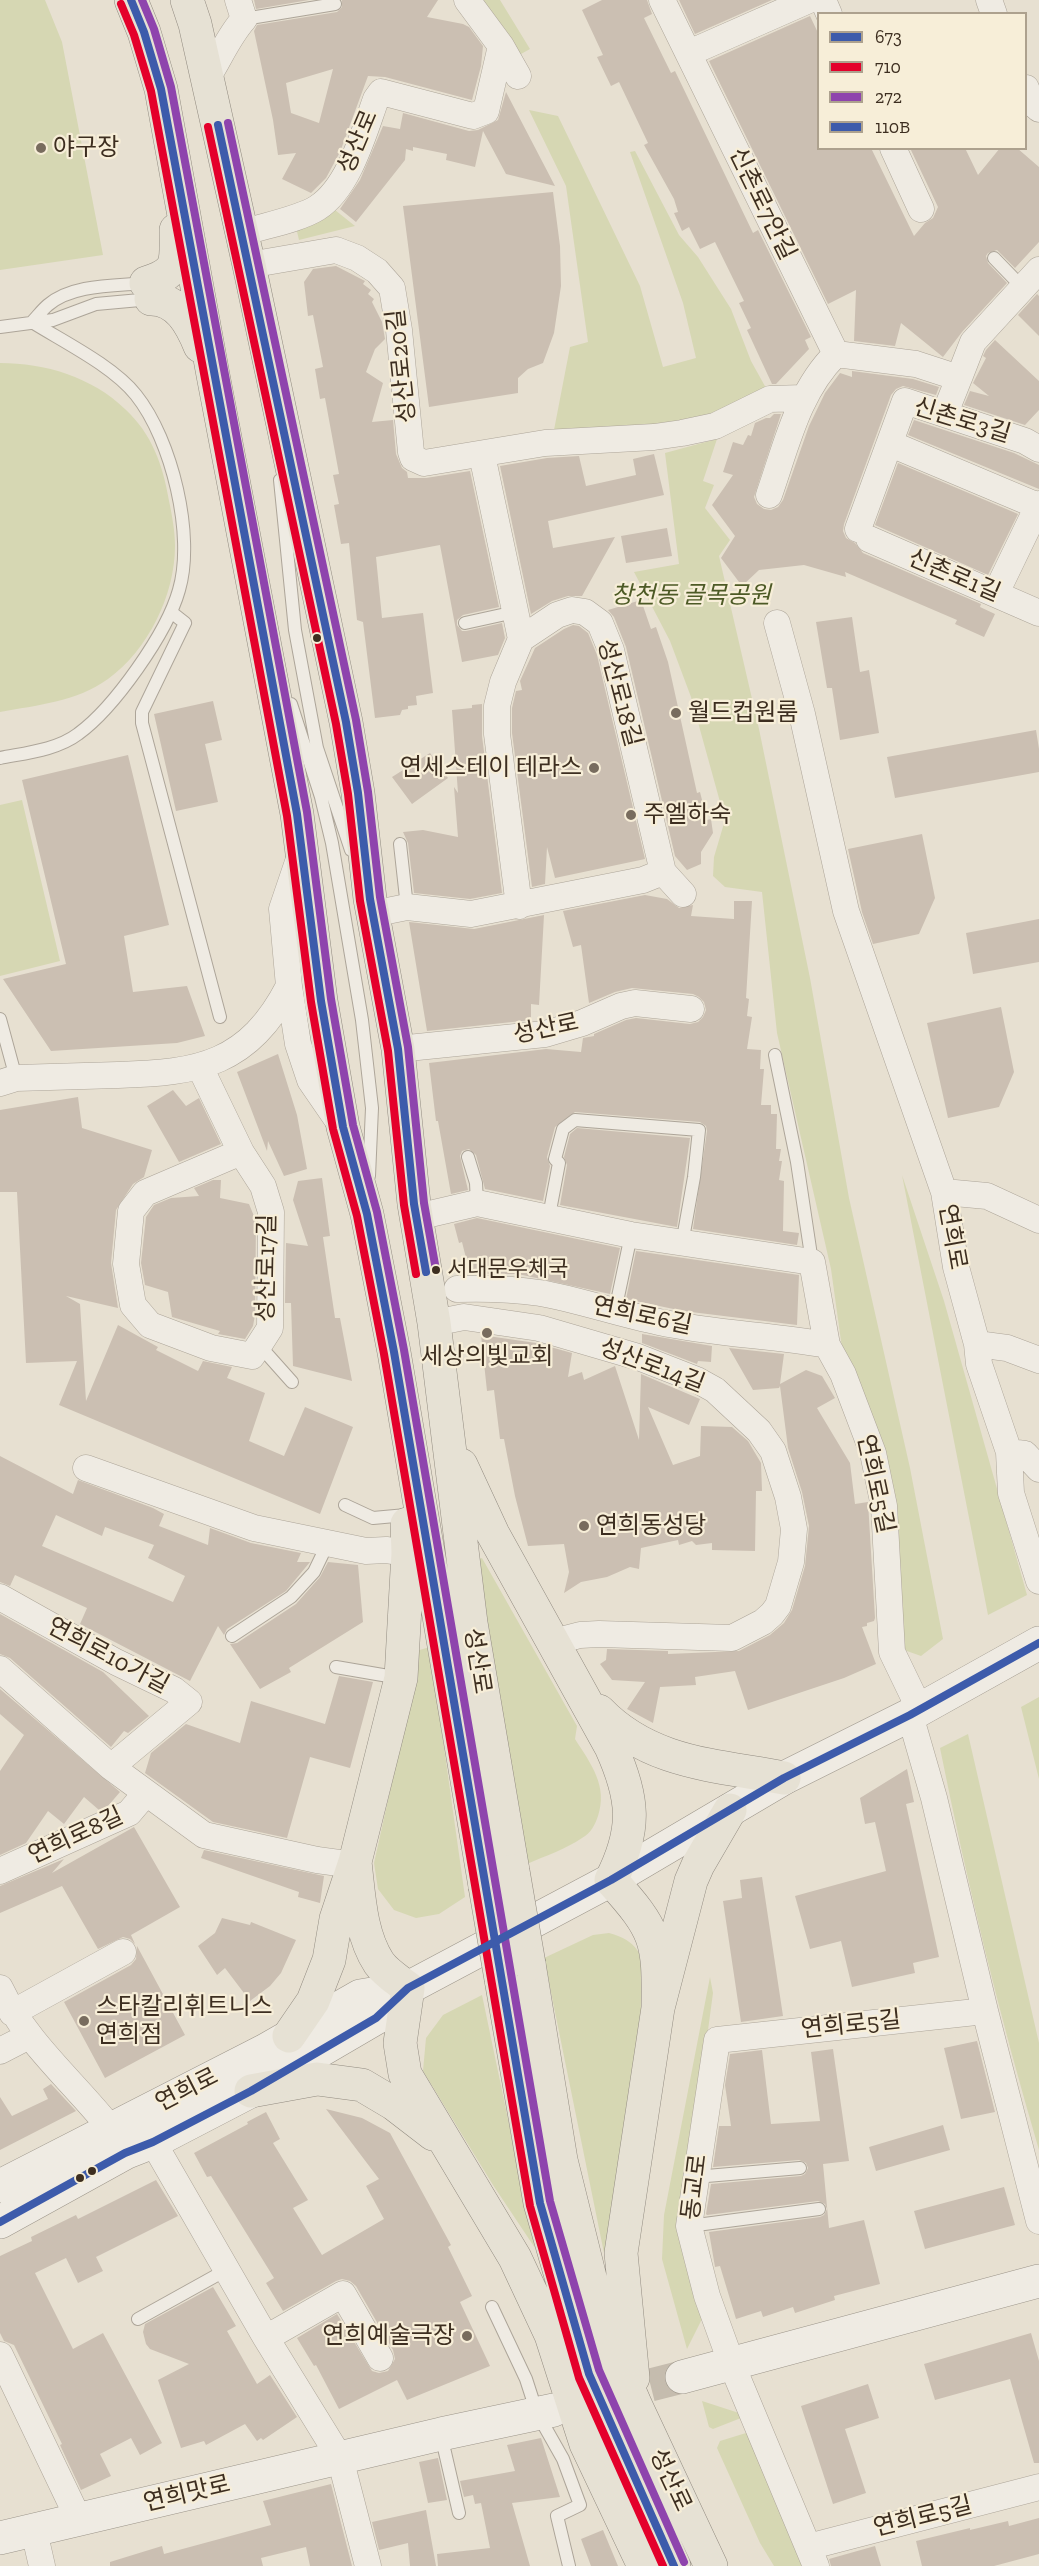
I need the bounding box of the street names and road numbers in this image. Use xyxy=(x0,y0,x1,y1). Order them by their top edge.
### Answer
street label: 성산로 xyxy=(332,106,384,178)
street label: 신촌로7안길 xyxy=(722,143,802,265)
street label: 성산로20길 xyxy=(382,308,422,424)
street label: 신촌로3길 xyxy=(910,393,1014,449)
street label: 신촌로1길 xyxy=(903,544,1005,608)
street label: 성산로18길 xyxy=(591,636,647,750)
street label: 성산로 xyxy=(511,1008,581,1050)
street label: 연희로 xyxy=(932,1202,972,1272)
street label: 성산로17길 xyxy=(252,1214,282,1322)
street label: 연희로6길 xyxy=(590,1291,694,1341)
street label: 성산로14길 xyxy=(595,1333,709,1399)
street label: 연희로5길 xyxy=(850,1432,900,1536)
street label: 연희로10가길 xyxy=(42,1612,174,1700)
street label: 성산로 xyxy=(458,1626,496,1696)
street label: 연희로8길 xyxy=(24,1802,128,1870)
street label: 연희로5길 xyxy=(799,2005,903,2045)
street label: 연희로 xyxy=(151,2062,223,2118)
street label: 동교로 xyxy=(677,2152,713,2222)
street label: 성산로 xyxy=(643,2444,697,2516)
street label: 연희맛로 xyxy=(141,2470,233,2518)
street label: 연희로5길 xyxy=(871,2491,975,2543)

